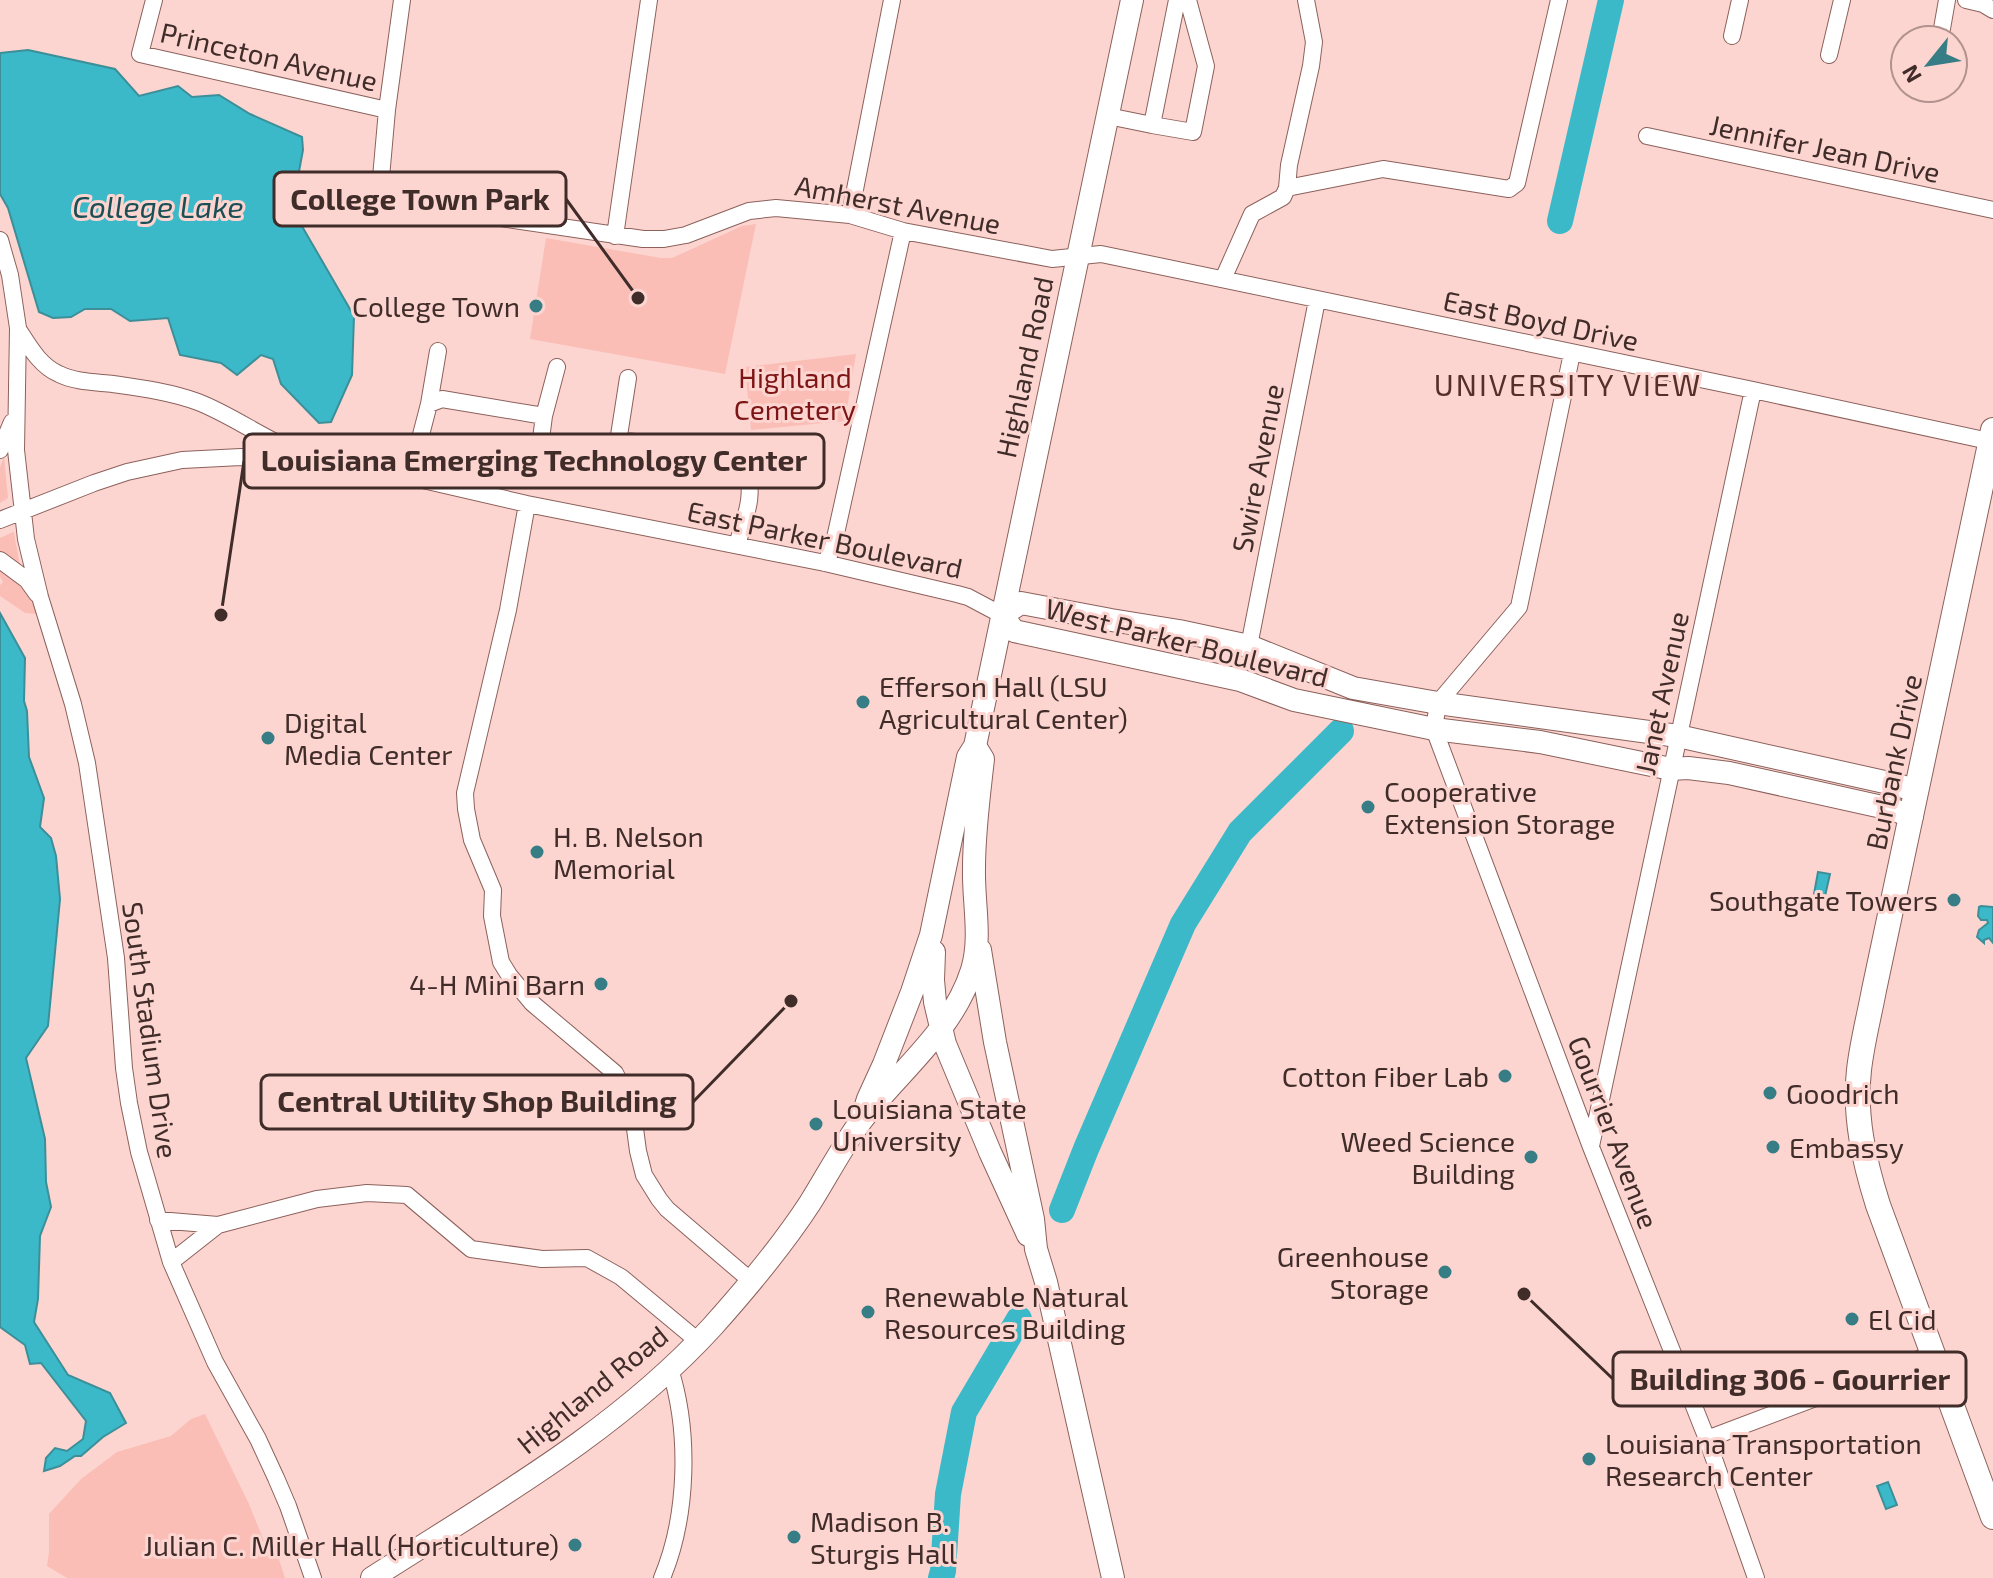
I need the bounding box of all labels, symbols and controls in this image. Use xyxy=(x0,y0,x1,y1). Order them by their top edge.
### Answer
street label: Princeton Avenue xyxy=(157,14,381,98)
north arrow xyxy=(1889,24,1969,104)
text: N xyxy=(1896,61,1926,88)
street label: Jennifer Jean Drive xyxy=(1707,107,1943,189)
street label: Amherst Avenue xyxy=(792,167,1004,241)
callout: College Town Park xyxy=(274,172,566,226)
text: College Town Park xyxy=(290,180,550,216)
water label: College Lake xyxy=(72,188,244,224)
street label: Highland Road xyxy=(988,273,1060,461)
street label: East Boyd Drive xyxy=(1440,283,1642,357)
place label: College Town xyxy=(352,289,520,323)
marker: College Town xyxy=(527,297,545,315)
park label: Highland Cemetery xyxy=(734,360,856,426)
district label: UNIVERSITY VIEW xyxy=(1434,366,1702,402)
street label: Swire Avenue xyxy=(1224,381,1290,555)
callout: Louisiana Emerging Technology Center xyxy=(244,434,824,488)
text: Louisiana Emerging Technology Center xyxy=(261,441,807,478)
street label: East Parker Boulevard xyxy=(684,493,966,585)
street label: West Parker Boulevard xyxy=(1042,590,1332,694)
street label: Janet Avenue xyxy=(1627,608,1695,778)
place label: Efferson Hall (LSU Agricultural Center) xyxy=(879,669,1128,735)
street label: Burbank Drive xyxy=(1858,671,1928,853)
marker: Efferson Hall (LSU Agricultural Center) xyxy=(854,693,872,711)
place label: Digital Media Center xyxy=(284,705,452,771)
marker: Digital Media Center xyxy=(259,729,277,747)
place label: Cooperative Extension Storage xyxy=(1384,774,1615,840)
marker: Cooperative Extension Storage xyxy=(1359,798,1377,816)
place label: H. B. Nelson Memorial xyxy=(553,819,704,885)
marker: H. B. Nelson Memorial xyxy=(528,843,546,861)
place label: Southgate Towers xyxy=(1709,883,1938,917)
marker: Southgate Towers xyxy=(1945,891,1963,909)
street label: South Stadium Drive xyxy=(116,900,186,1160)
place label: 4-H Mini Barn xyxy=(409,967,585,1001)
marker: 4-H Mini Barn xyxy=(592,975,610,993)
street label: Gourrier Avenue xyxy=(1562,1031,1666,1233)
place label: Cotton Fiber Lab xyxy=(1282,1059,1489,1093)
marker: Cotton Fiber Lab xyxy=(1496,1067,1514,1085)
callout: Central Utility Shop Building xyxy=(261,1075,693,1129)
place label: Goodrich xyxy=(1786,1076,1900,1110)
text: Central Utility Shop Building xyxy=(277,1082,677,1119)
marker: Goodrich xyxy=(1761,1084,1779,1102)
place label: Louisiana State University xyxy=(832,1091,1027,1157)
marker: Louisiana State University xyxy=(807,1115,825,1133)
place label: Weed Science Building xyxy=(1340,1124,1515,1190)
place label: Embassy xyxy=(1789,1130,1904,1164)
marker: Embassy xyxy=(1764,1138,1782,1156)
marker: Weed Science Building xyxy=(1522,1148,1540,1166)
place label: Greenhouse Storage xyxy=(1277,1239,1429,1305)
marker: Greenhouse Storage xyxy=(1436,1263,1454,1281)
place label: Renewable Natural Resources Building xyxy=(884,1279,1129,1345)
place label: El Cid xyxy=(1868,1302,1937,1336)
marker: Renewable Natural Resources Building xyxy=(859,1303,877,1321)
marker: El Cid xyxy=(1843,1310,1861,1328)
street label: Highland Road xyxy=(510,1318,674,1460)
callout: Building 306 - Gourrier xyxy=(1613,1352,1966,1406)
text: Building 306 - Gourrier xyxy=(1630,1360,1951,1396)
place label: Louisiana Transportation Research Center xyxy=(1605,1426,1922,1492)
marker: Louisiana Transportation Research Center xyxy=(1580,1450,1598,1468)
place label: Madison B. Sturgis Hall xyxy=(810,1504,958,1570)
place label: Julian C. Miller Hall (Horticulture) xyxy=(144,1528,559,1562)
marker: Madison B. Sturgis Hall xyxy=(785,1528,803,1546)
marker: Julian C. Miller Hall (Horticulture) xyxy=(566,1536,584,1554)

